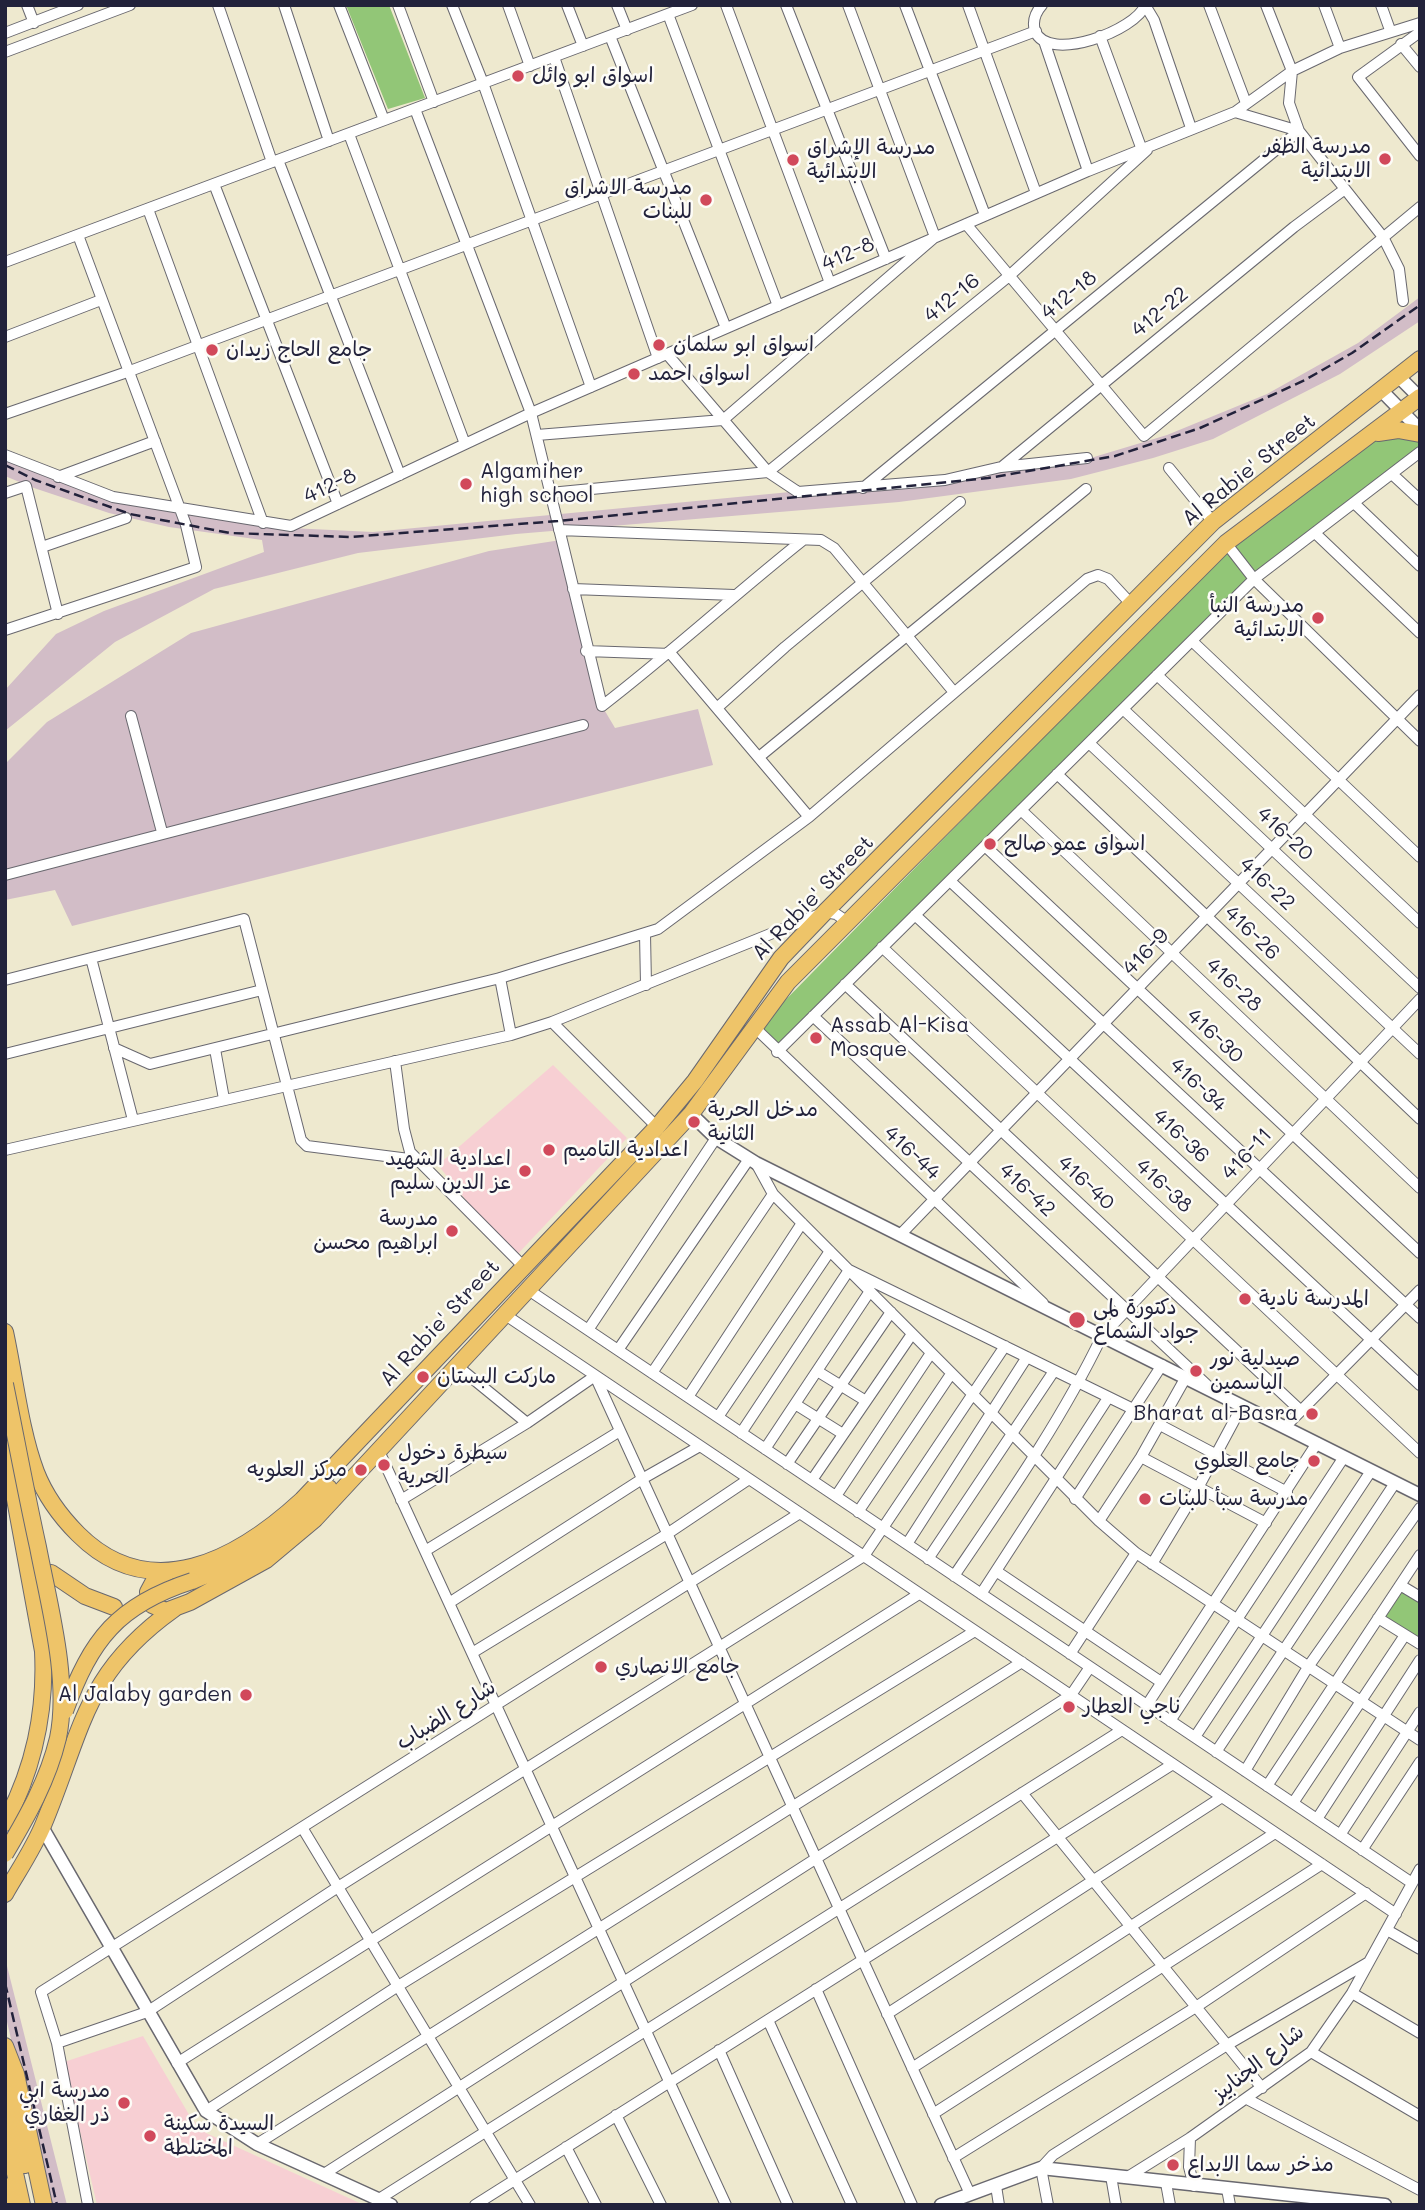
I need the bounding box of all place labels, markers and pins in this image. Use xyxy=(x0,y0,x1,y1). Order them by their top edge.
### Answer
place label: اسواق ابو وائل xyxy=(532,63,653,89)
marker: اسواق ابو وائل xyxy=(510,68,526,84)
place label: مدرسة الظفر الابتدائية xyxy=(1264,134,1371,184)
place label: مدرسة الإشراق الابتدائية xyxy=(807,135,935,185)
marker: مدرسة الظفر الابتدائية xyxy=(1377,151,1393,167)
marker: مدرسة الإشراق الابتدائية xyxy=(785,152,801,168)
place label: مدرسة الاشراق للبنات xyxy=(565,175,692,225)
marker: مدرسة الاشراق للبنات xyxy=(698,192,714,208)
place label: اسواق ابو سلمان xyxy=(673,332,814,358)
place label: جامع الحاج زيدان xyxy=(226,337,372,363)
marker: اسواق ابو سلمان xyxy=(651,337,667,353)
marker: جامع الحاج زيدان xyxy=(204,342,220,358)
place label: اسواق احمد xyxy=(648,361,750,387)
marker: اسواق احمد xyxy=(626,366,642,382)
place label: Algamiher high school xyxy=(480,459,594,509)
marker: Algamiher high school xyxy=(458,476,474,492)
place label: مدرسة النبأ الابتدائية xyxy=(1209,593,1304,643)
marker: مدرسة النبأ الابتدائية xyxy=(1310,610,1326,626)
place label: اسواق عمو صالح xyxy=(1004,831,1145,857)
marker: اسواق عمو صالح xyxy=(982,836,998,852)
place label: Assab Al-Kisa Mosque xyxy=(830,1013,969,1063)
marker: Assab Al-Kisa Mosque xyxy=(808,1030,824,1046)
place label: مدخل الحرية الثانية xyxy=(708,1097,818,1147)
marker: مدخل الحرية الثانية xyxy=(686,1114,702,1130)
place label: اعدادية التاميم xyxy=(563,1137,688,1163)
marker: اعدادية التاميم xyxy=(541,1142,557,1158)
place label: اعدادية الشهيد عز الدين سليم xyxy=(385,1146,511,1196)
marker: اعدادية الشهيد عز الدين سليم xyxy=(517,1163,533,1179)
place label: مدرسة ابراهيم محسن xyxy=(313,1206,438,1256)
marker: مدرسة ابراهيم محسن xyxy=(444,1223,460,1239)
place label: المدرسة نادية xyxy=(1259,1286,1369,1312)
marker: المدرسة نادية xyxy=(1237,1291,1253,1307)
place label: دكتورة لمى جواد الشماع xyxy=(1093,1295,1199,1345)
marker: دكتورة لمى جواد الشماع xyxy=(1067,1310,1087,1330)
place label: صيدلية نور الياسمين xyxy=(1210,1346,1300,1396)
marker: صيدلية نور الياسمين xyxy=(1188,1363,1204,1379)
place label: ماركت البستان xyxy=(437,1364,556,1390)
marker: ماركت البستان xyxy=(415,1369,431,1385)
place label: Bharat al-Basra xyxy=(1133,1401,1298,1427)
marker: Bharat al-Basra xyxy=(1304,1406,1320,1422)
place label: سيطرة دخول الحرية xyxy=(398,1440,508,1490)
place label: جامع العلوي xyxy=(1194,1448,1300,1474)
marker: جامع العلوي xyxy=(1306,1453,1322,1469)
place label: مركز العلويه xyxy=(247,1457,347,1483)
marker: سيطرة دخول الحرية xyxy=(376,1457,392,1473)
marker: مركز العلويه xyxy=(353,1462,369,1478)
place label: مدرسة سبأ للبنات xyxy=(1159,1486,1308,1512)
marker: مدرسة سبأ للبنات xyxy=(1137,1491,1153,1507)
place label: جامع الانصاري xyxy=(615,1654,740,1680)
marker: جامع الانصاري xyxy=(593,1659,609,1675)
place label: Al Jalaby garden xyxy=(58,1682,232,1708)
marker: Al Jalaby garden xyxy=(238,1687,254,1703)
place label: ناجي العطار xyxy=(1083,1694,1180,1720)
marker: ناجي العطار xyxy=(1061,1699,1077,1715)
place label: مدرسة ابي ذر الغفاري xyxy=(19,2078,110,2128)
marker: مدرسة ابي ذر الغفاري xyxy=(116,2095,132,2111)
place label: السيدة سكينة المختلطة xyxy=(164,2111,274,2161)
marker: السيدة سكينة المختلطة xyxy=(142,2128,158,2144)
place label: مذخر سما الابداع xyxy=(1187,2152,1334,2178)
marker: مذخر سما الابداع xyxy=(1165,2157,1181,2173)

